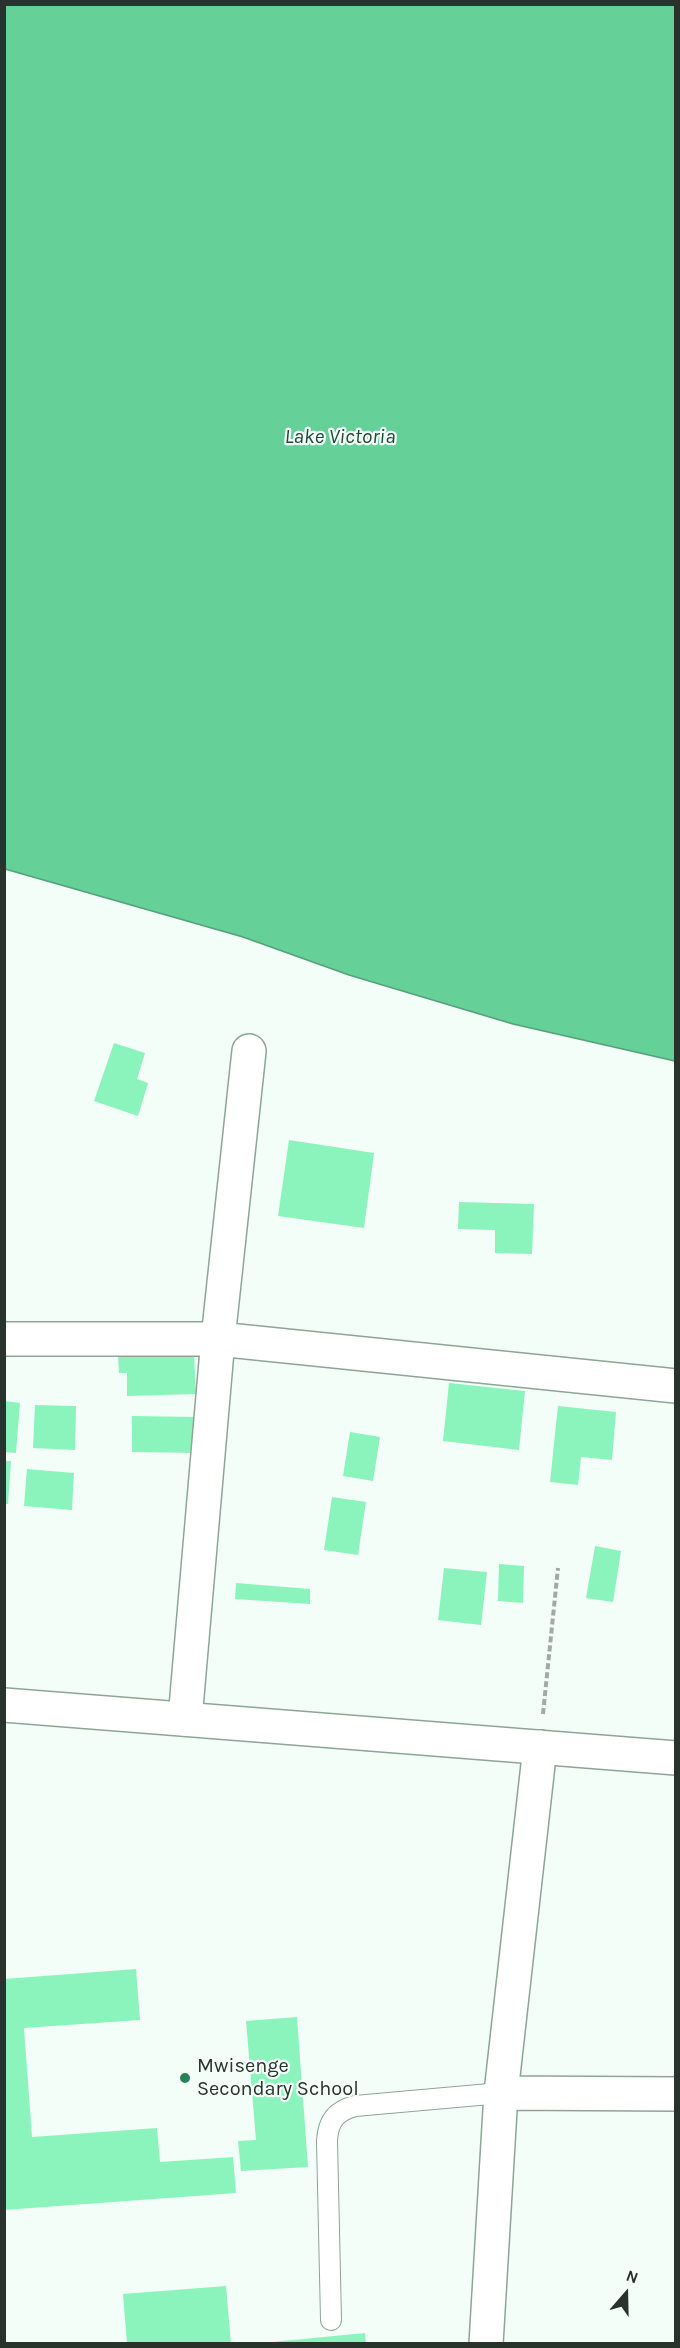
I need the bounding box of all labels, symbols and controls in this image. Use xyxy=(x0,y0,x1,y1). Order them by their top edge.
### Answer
water label: Lake Victoria xyxy=(284,424,396,450)
place label: Mwisenge Secondary School xyxy=(197,2054,359,2101)
marker: Mwisenge Secondary School xyxy=(178,2071,192,2085)
north arrow xyxy=(596,2264,656,2324)
text: N xyxy=(624,2266,641,2288)

